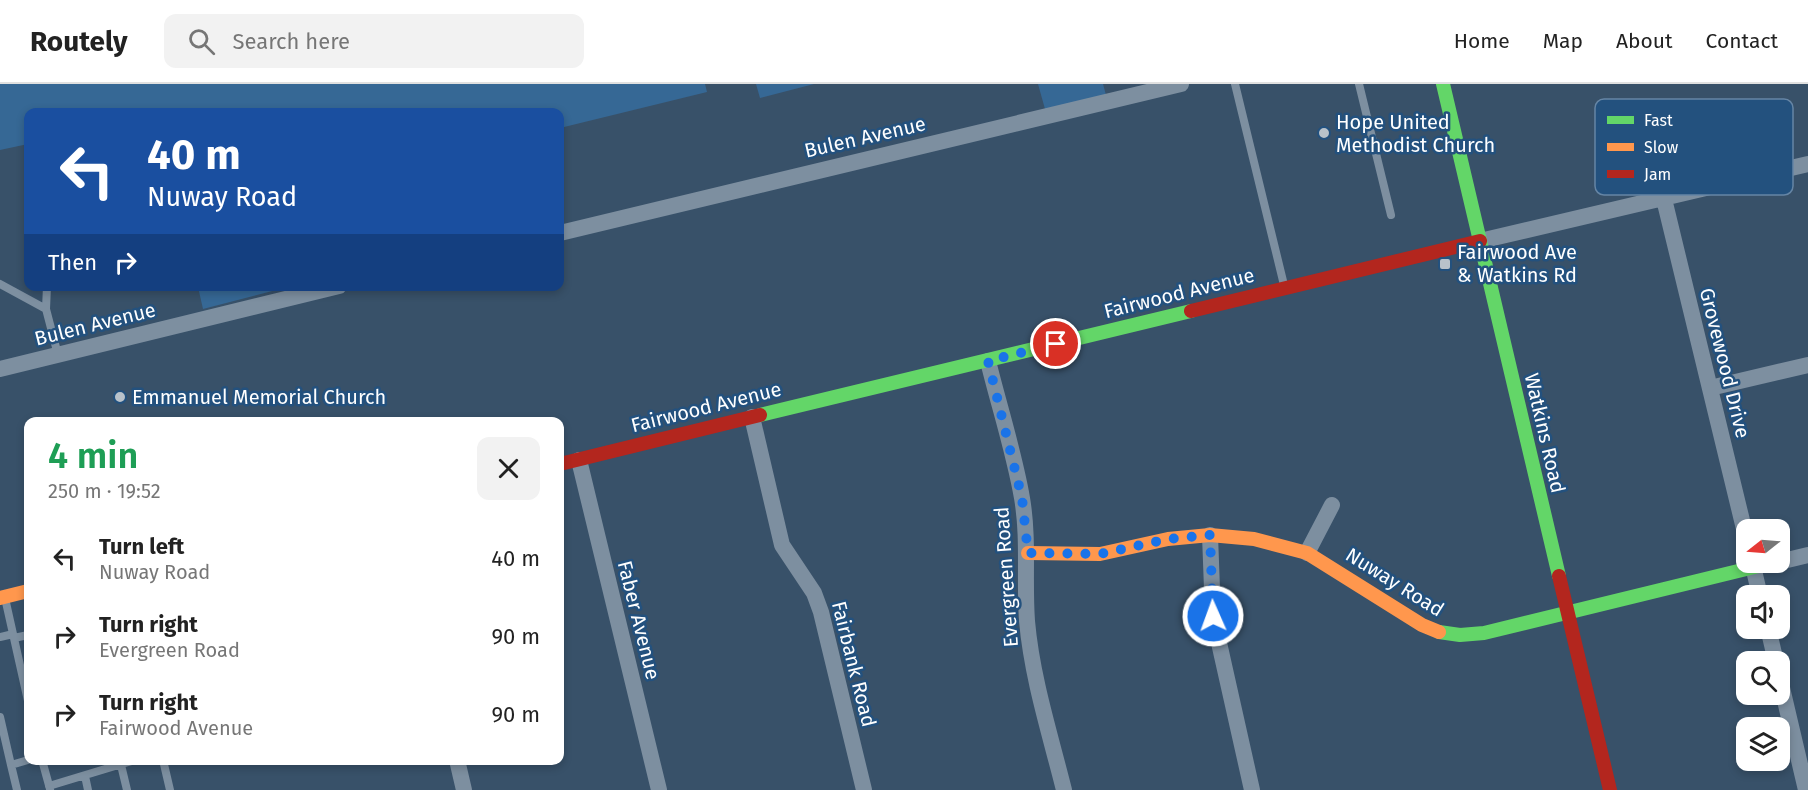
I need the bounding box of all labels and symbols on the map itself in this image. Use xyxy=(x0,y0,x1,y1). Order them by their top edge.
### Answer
legend xyxy=(1595,99,1793,195)
place label: Hope United Methodist Church xyxy=(1336,110,1495,157)
street label: Bulen Avenue xyxy=(802,111,928,163)
text: Fast xyxy=(1644,111,1673,130)
marker: Hope United Methodist Church xyxy=(1317,126,1331,140)
text: Slow xyxy=(1644,138,1679,157)
text: Jam xyxy=(1644,165,1671,184)
place label: Fairwood Ave & Watkins Rd xyxy=(1457,240,1577,287)
marker: Fairwood Ave & Watkins Rd xyxy=(1438,257,1452,271)
street label: Fairwood Avenue xyxy=(1101,263,1257,323)
street label: Grovewood Drive xyxy=(1695,285,1755,441)
street label: Bulen Avenue xyxy=(32,297,158,351)
pin xyxy=(1030,318,1081,369)
street label: Watkins Road xyxy=(1520,371,1570,495)
street label: Fairwood Avenue xyxy=(628,377,784,437)
place label: Emmanuel Memorial Church xyxy=(132,385,386,409)
marker: Emmanuel Memorial Church xyxy=(113,390,127,404)
street label: Evergreen Road xyxy=(989,506,1023,648)
north arrow xyxy=(1736,519,1790,573)
street label: Nuway Road xyxy=(1341,542,1449,622)
street label: Faber Avenue xyxy=(613,558,665,682)
position arrow xyxy=(1181,584,1245,648)
street label: Fairbank Road xyxy=(827,599,881,729)

